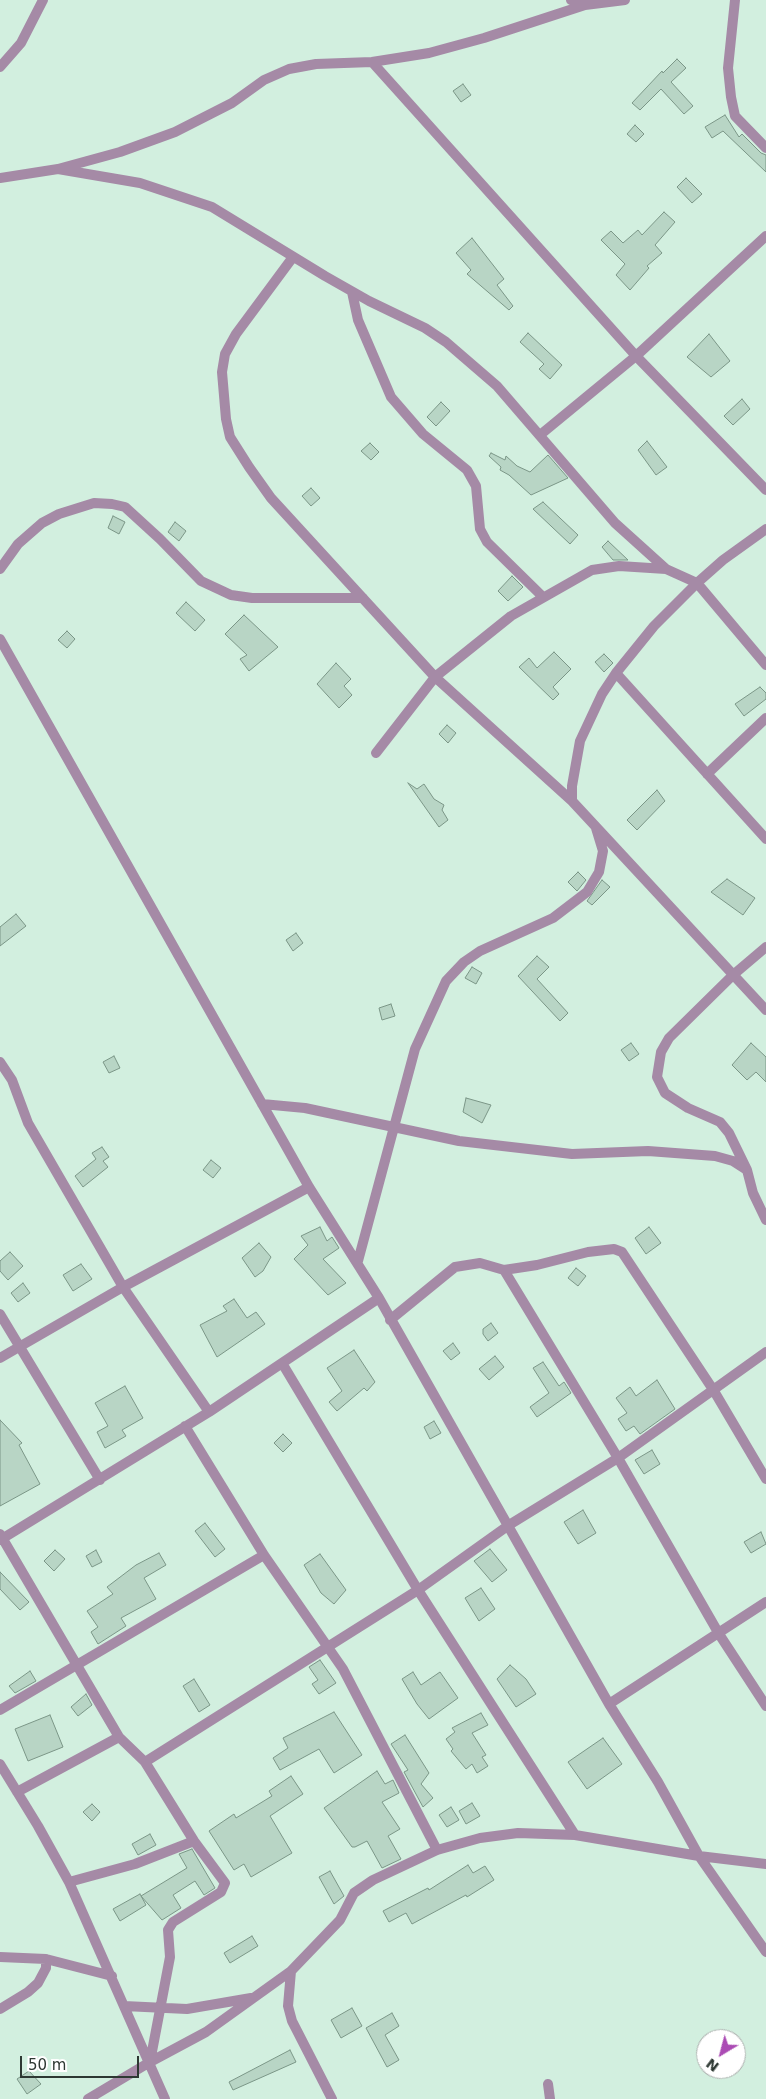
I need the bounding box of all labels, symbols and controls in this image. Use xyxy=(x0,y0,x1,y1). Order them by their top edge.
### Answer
north arrow xyxy=(696,2029,746,2079)
scale bar xyxy=(22,2046,141,2078)
text: N xyxy=(703,2055,722,2075)
text: 50 m xyxy=(28,2056,66,2074)

